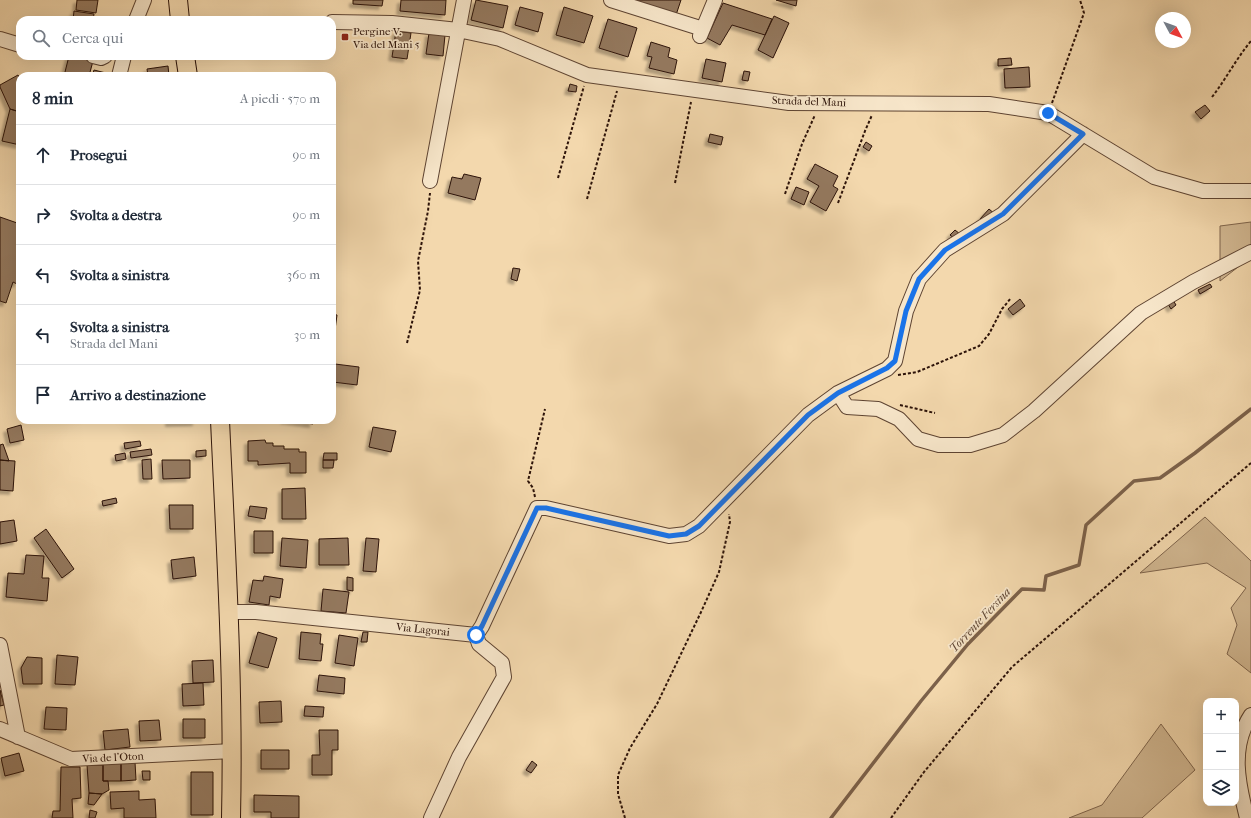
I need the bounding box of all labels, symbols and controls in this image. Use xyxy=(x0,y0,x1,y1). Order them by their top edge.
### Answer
north arrow xyxy=(1155,12,1191,48)
search box xyxy=(16,16,336,60)
place label: Pergine V. Via del Mani 5 xyxy=(352,25,420,51)
icon: search xyxy=(30,27,52,49)
text: Cerca qui xyxy=(62,29,123,47)
marker: Pergine V. Via del Mani 5 xyxy=(340,32,350,42)
text: 8 min xyxy=(32,88,73,108)
text: A piedi · 570 m xyxy=(240,91,320,106)
street label: Strada del Mani xyxy=(772,94,847,109)
route end xyxy=(1039,104,1057,122)
icon: ahead xyxy=(32,144,54,166)
text: Prosegui xyxy=(70,146,127,164)
text: 90 m xyxy=(292,147,320,162)
icon: right xyxy=(32,204,54,226)
text: Svolta a destra xyxy=(70,206,162,224)
text: 90 m xyxy=(292,207,320,222)
icon: left xyxy=(32,264,54,286)
text: Svolta a sinistra xyxy=(70,266,169,284)
text: 360 m xyxy=(287,267,320,282)
text: Svolta a sinistra xyxy=(70,318,169,336)
icon: left xyxy=(32,324,54,346)
text: 30 m xyxy=(294,327,320,342)
text: Strada del Mani xyxy=(70,336,158,351)
icon: arrive xyxy=(32,384,54,406)
text: Arrivo a destinazione xyxy=(70,386,206,404)
water label: Torrente Fersina xyxy=(947,585,1013,655)
street label: Via Lagorai xyxy=(394,620,451,639)
route start xyxy=(467,626,485,644)
map controls xyxy=(1203,698,1239,806)
button: + xyxy=(1203,698,1239,734)
button: − xyxy=(1203,734,1239,770)
street label: Via de l'Oton xyxy=(81,749,145,766)
button: layers xyxy=(1203,770,1239,806)

